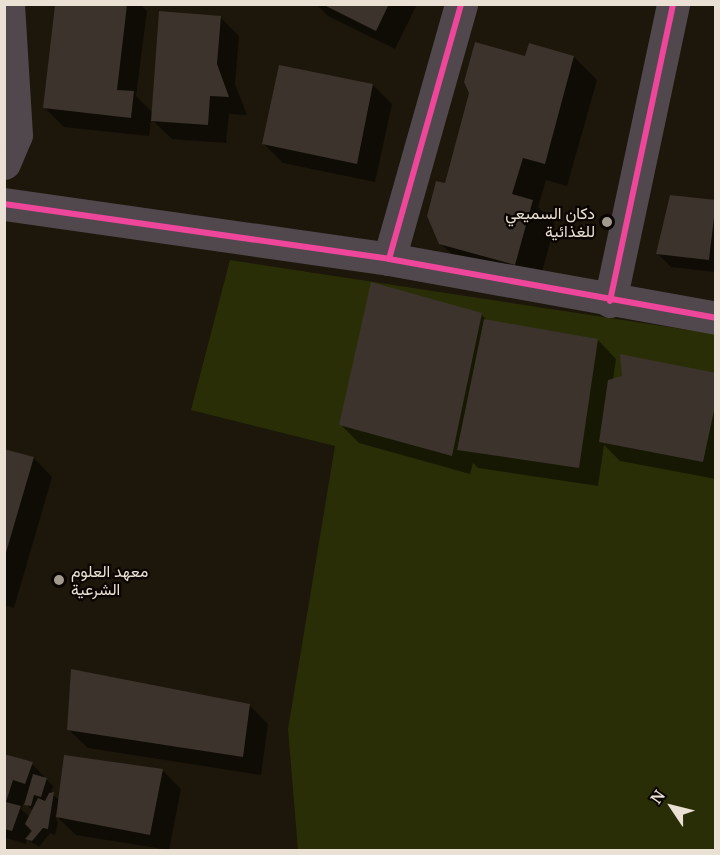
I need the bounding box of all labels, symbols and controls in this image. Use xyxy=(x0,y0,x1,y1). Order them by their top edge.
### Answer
place label: دكان السميعي للغذائية xyxy=(505,203,595,241)
marker: دكان السميعي للغذائية xyxy=(600,215,614,229)
place label: معهد العلوم الشرعية xyxy=(71,561,148,599)
marker: معهد العلوم الشرعية xyxy=(52,573,66,587)
north arrow xyxy=(642,777,702,837)
text: N xyxy=(645,785,670,808)

